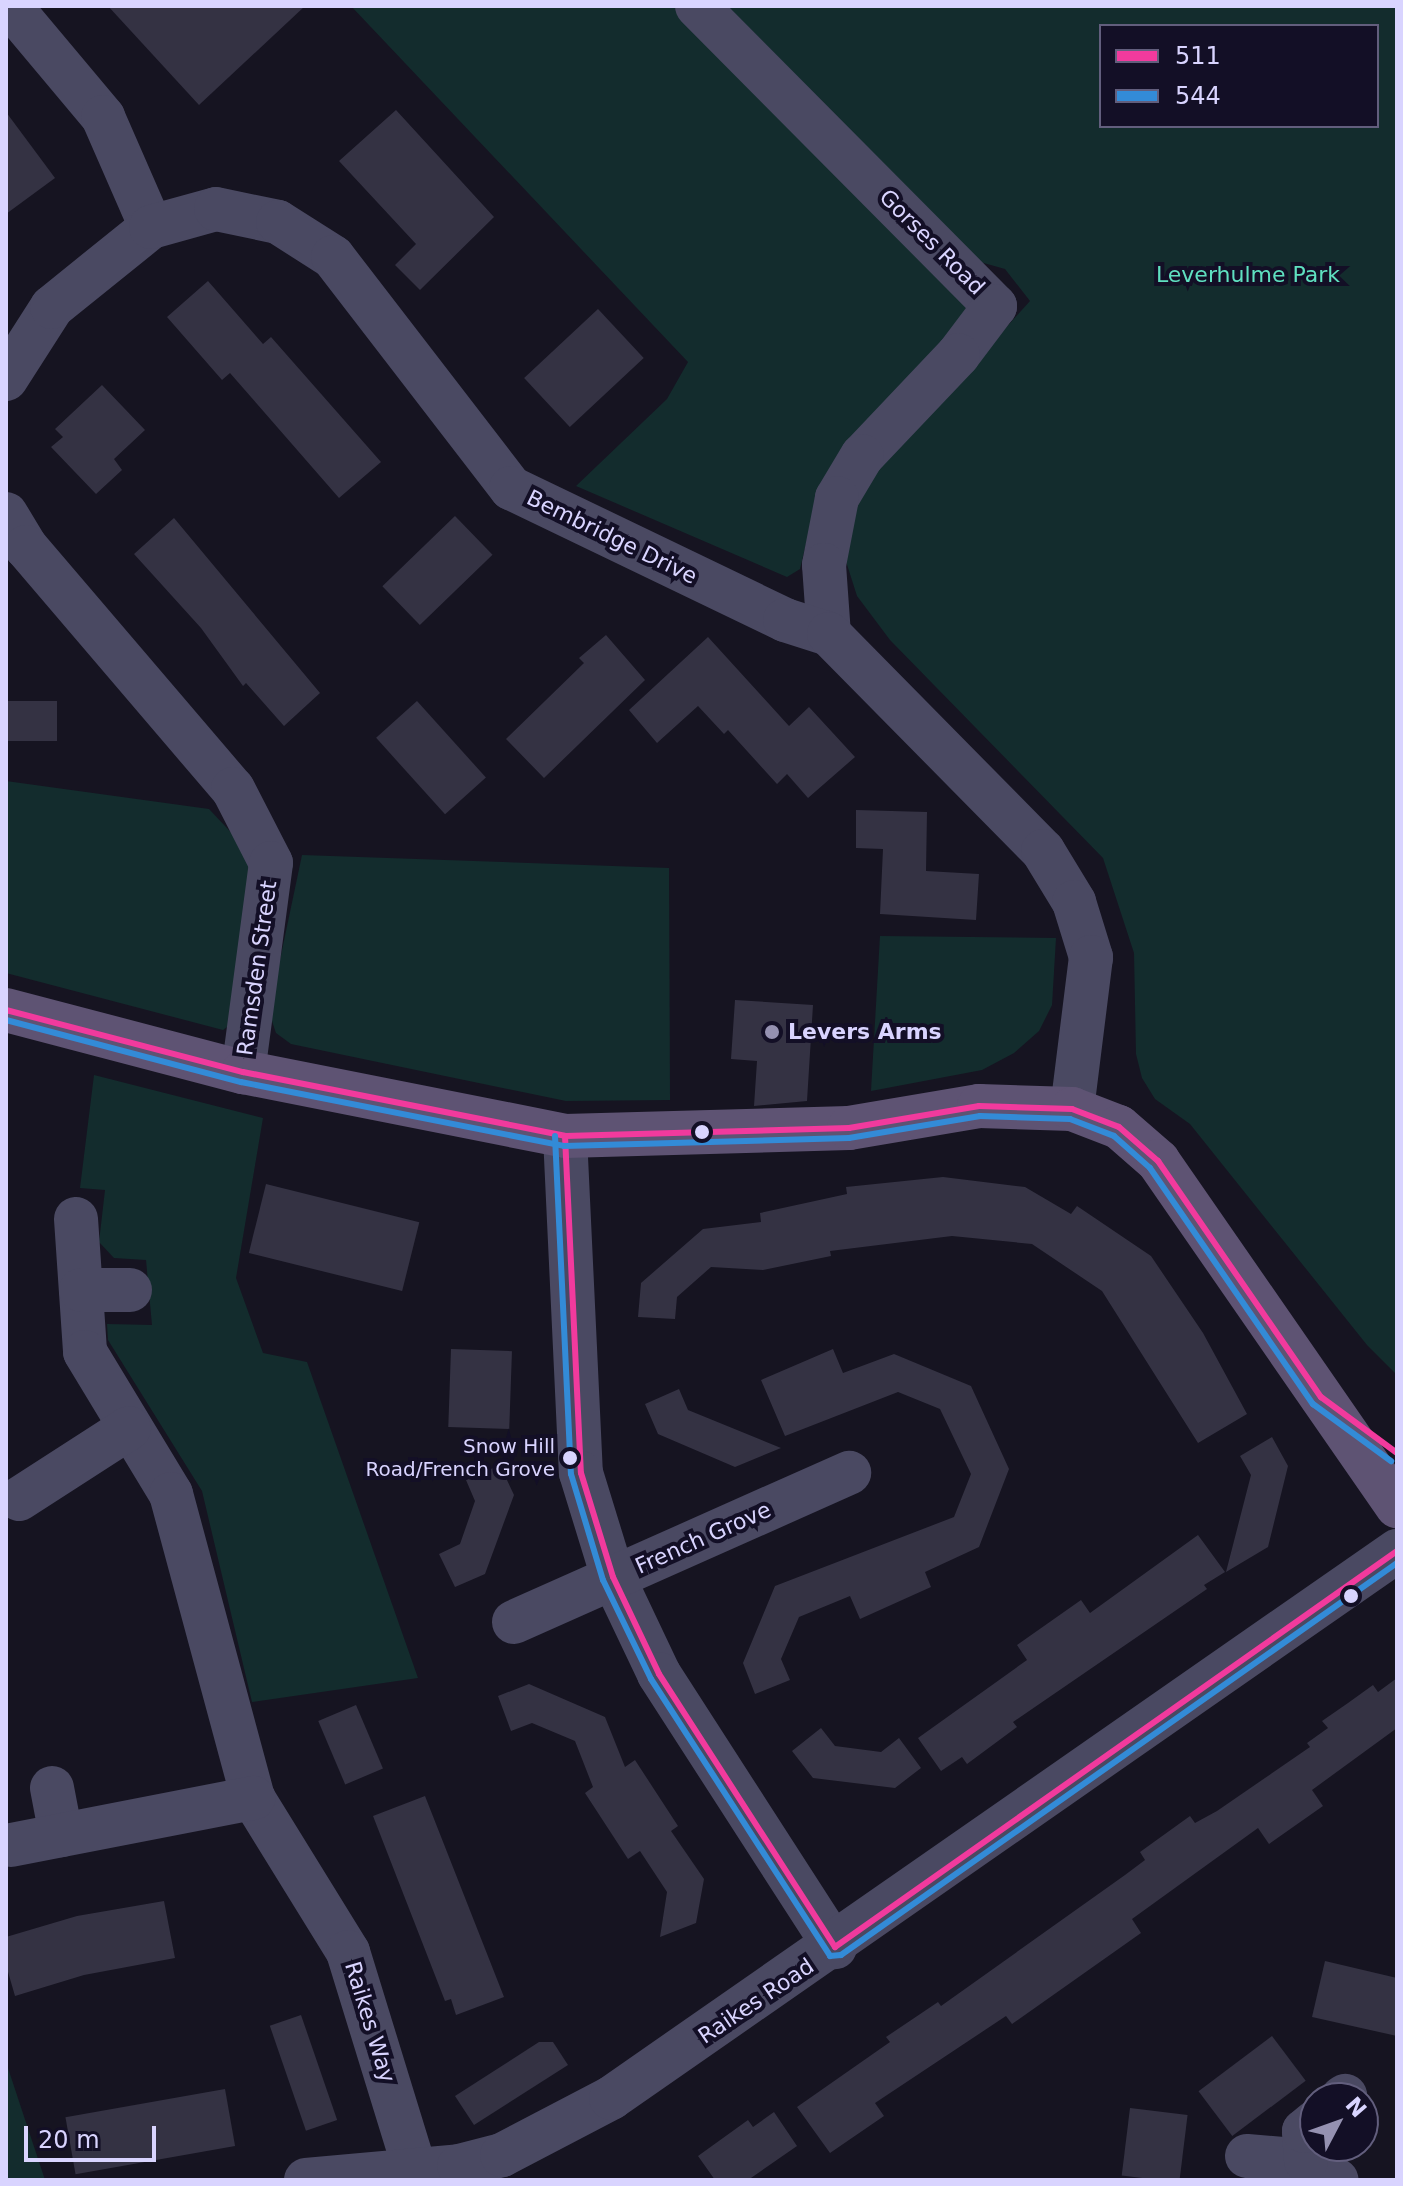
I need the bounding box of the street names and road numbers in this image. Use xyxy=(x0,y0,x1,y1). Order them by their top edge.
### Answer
street label: Gorses Road xyxy=(874,184,990,300)
street label: Bembridge Drive xyxy=(522,484,702,590)
street label: Ramsden Street xyxy=(232,879,282,1057)
street label: French Grove xyxy=(631,1496,775,1580)
street label: Raikes Road xyxy=(693,1953,819,2049)
street label: Raikes Way xyxy=(339,1958,401,2086)

